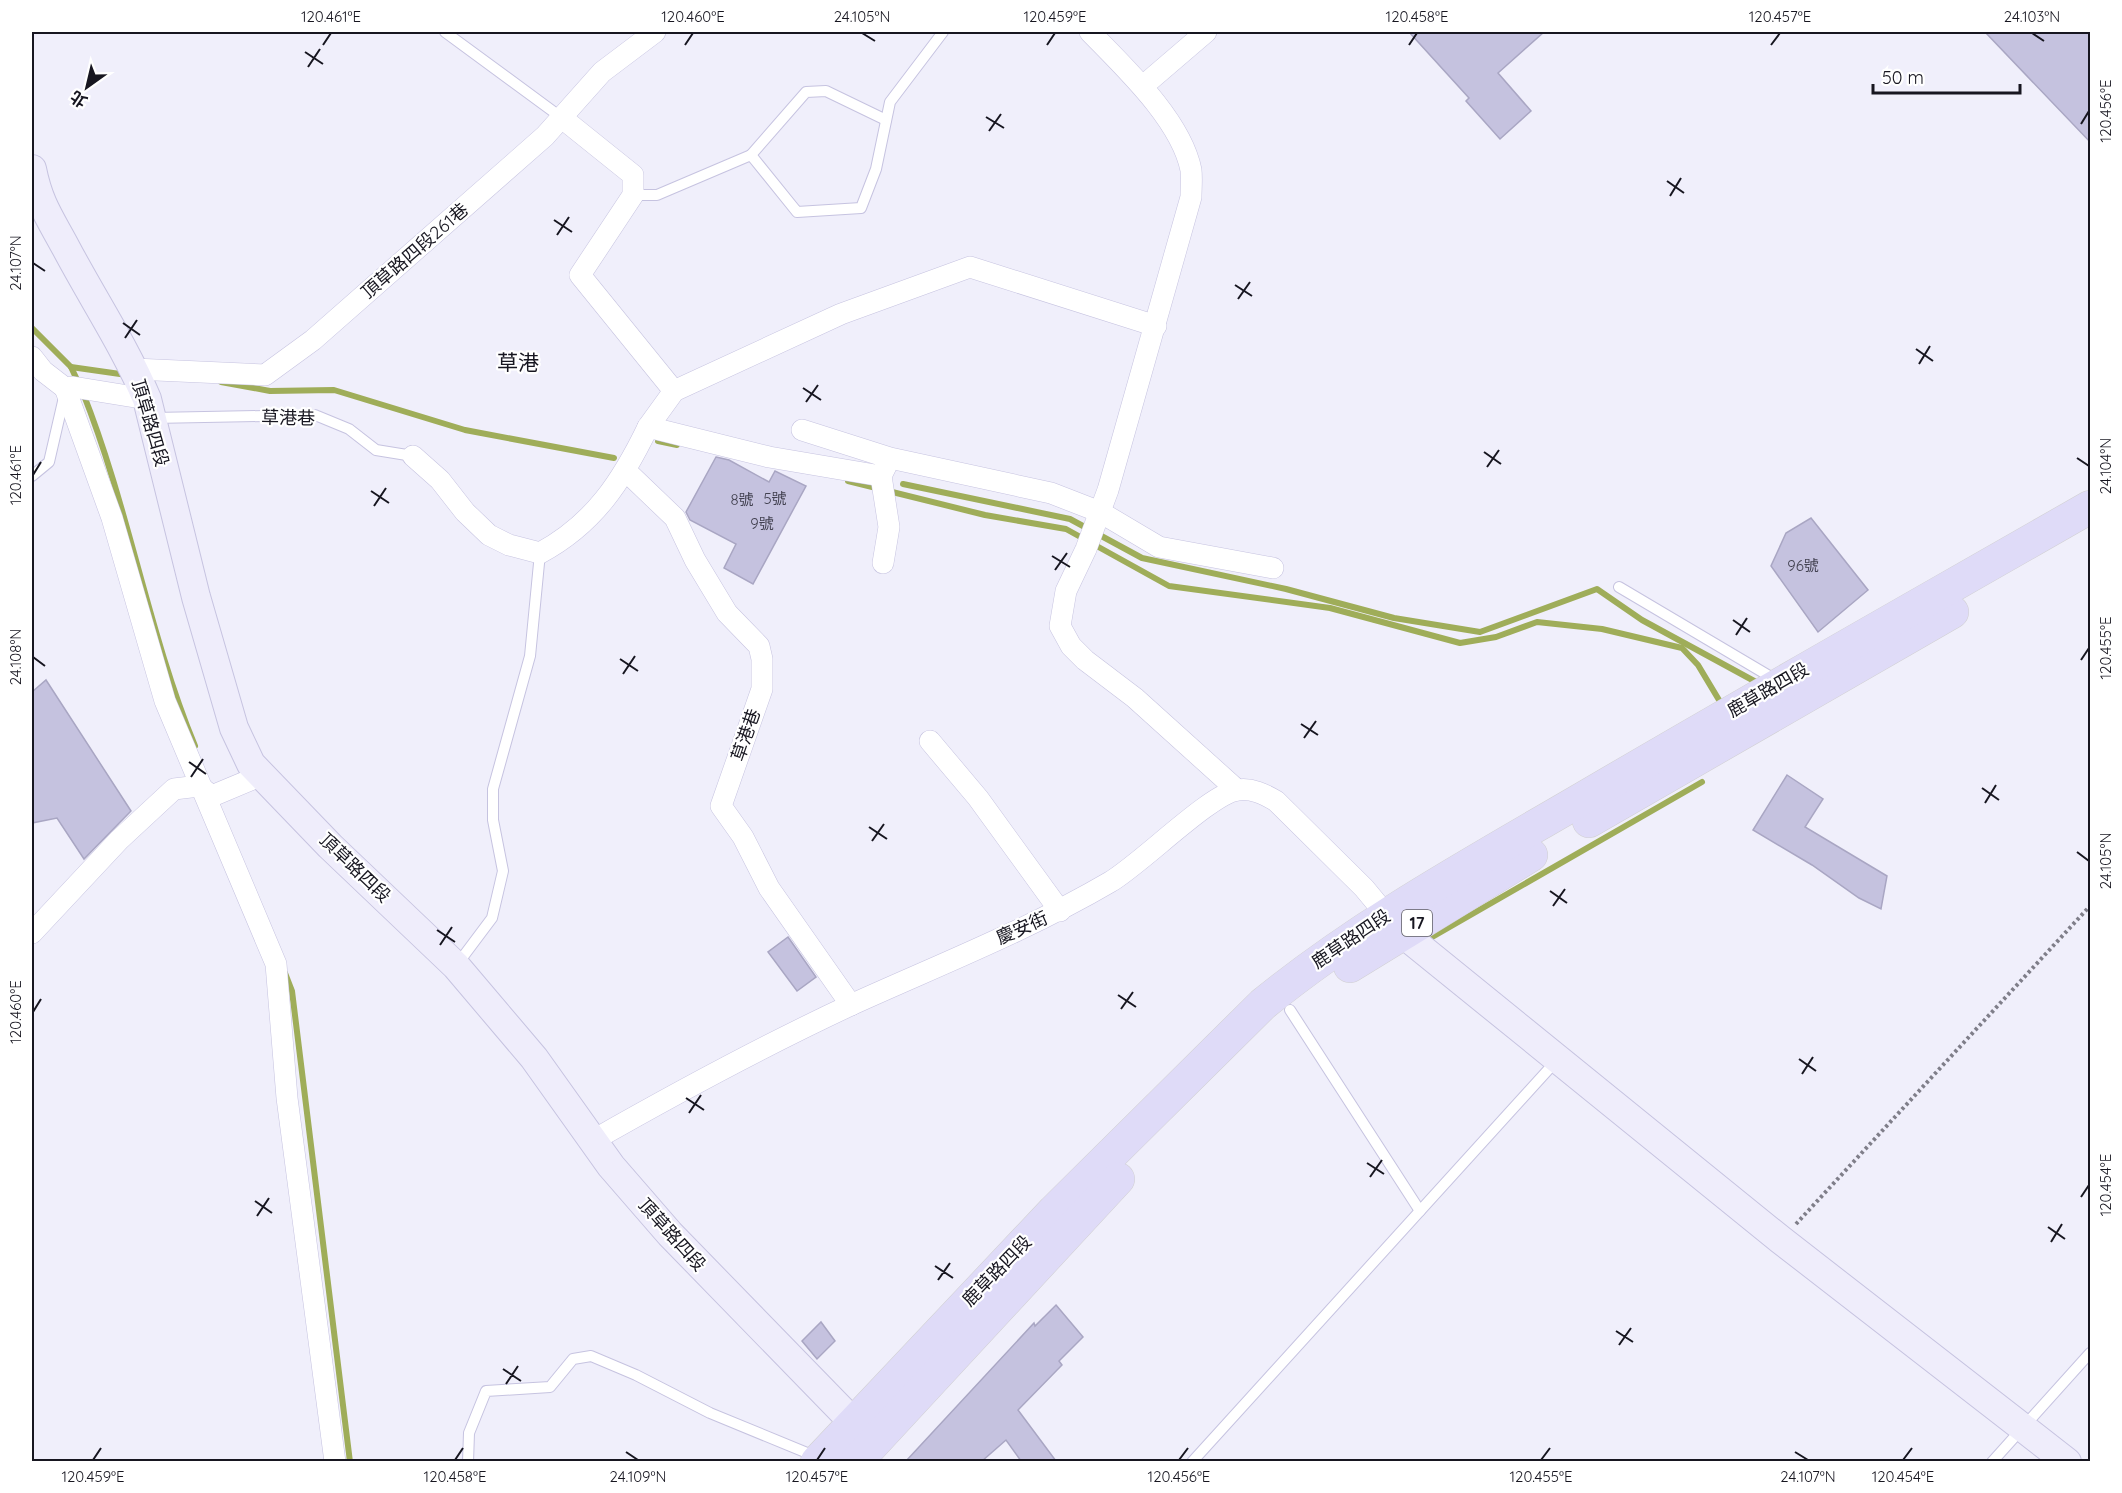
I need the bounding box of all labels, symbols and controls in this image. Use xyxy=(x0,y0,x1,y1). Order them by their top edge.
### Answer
text: 120.461°E xyxy=(301,7,361,26)
text: 120.460°E xyxy=(661,7,725,26)
text: 24.105°N xyxy=(834,7,890,26)
text: 120.459°E xyxy=(1023,7,1087,26)
text: 120.458°E xyxy=(1386,7,1448,26)
text: 120.457°E xyxy=(1749,7,1811,26)
text: 24.103°N xyxy=(2004,7,2060,26)
north arrow xyxy=(57,57,117,117)
scale bar xyxy=(1873,57,2020,95)
text: 50 m xyxy=(1882,66,1924,89)
text: 120.456°E xyxy=(2096,80,2115,142)
text: 北 xyxy=(66,87,91,112)
street label: 頂草路四段261巷 xyxy=(356,198,473,303)
text: 24.107°N xyxy=(6,235,25,291)
district label: 草港 xyxy=(497,349,539,375)
street label: 頂草路四段 xyxy=(127,376,174,469)
street label: 草港巷 xyxy=(261,406,315,429)
text: 24.104°N xyxy=(2096,438,2115,494)
text: 120.461°E xyxy=(6,445,25,505)
house number: 5號 xyxy=(763,489,787,508)
house number: 8號 xyxy=(730,490,754,509)
house number: 9號 xyxy=(750,514,774,533)
house number: 96號 xyxy=(1787,556,1819,575)
text: 120.455°E xyxy=(2096,617,2115,679)
text: 24.108°N xyxy=(6,629,25,685)
street label: 鹿草路四段 xyxy=(1723,657,1812,722)
street label: 草港巷 xyxy=(726,706,765,764)
street label: 頂草路四段 xyxy=(315,828,396,907)
text: 24.105°N xyxy=(2096,833,2115,889)
street label: 鹿草路四段 xyxy=(1307,904,1394,973)
street label: 慶安街 xyxy=(992,906,1051,949)
road number: 17 xyxy=(1402,910,1432,936)
text: 120.460°E xyxy=(6,980,25,1044)
text: 120.454°E xyxy=(2096,1154,2115,1216)
street label: 頂草路四段 xyxy=(634,1194,711,1276)
street label: 鹿草路四段 xyxy=(957,1230,1036,1311)
text: 120.459°E xyxy=(61,1467,125,1486)
text: 120.458°E xyxy=(424,1467,486,1486)
text: 24.109°N xyxy=(610,1467,666,1486)
text: 120.457°E xyxy=(786,1467,848,1486)
text: 120.456°E xyxy=(1148,1467,1210,1486)
text: 120.455°E xyxy=(1510,1467,1572,1486)
text: 24.107°N xyxy=(1780,1467,1836,1486)
text: 120.454°E xyxy=(1872,1467,1934,1486)

